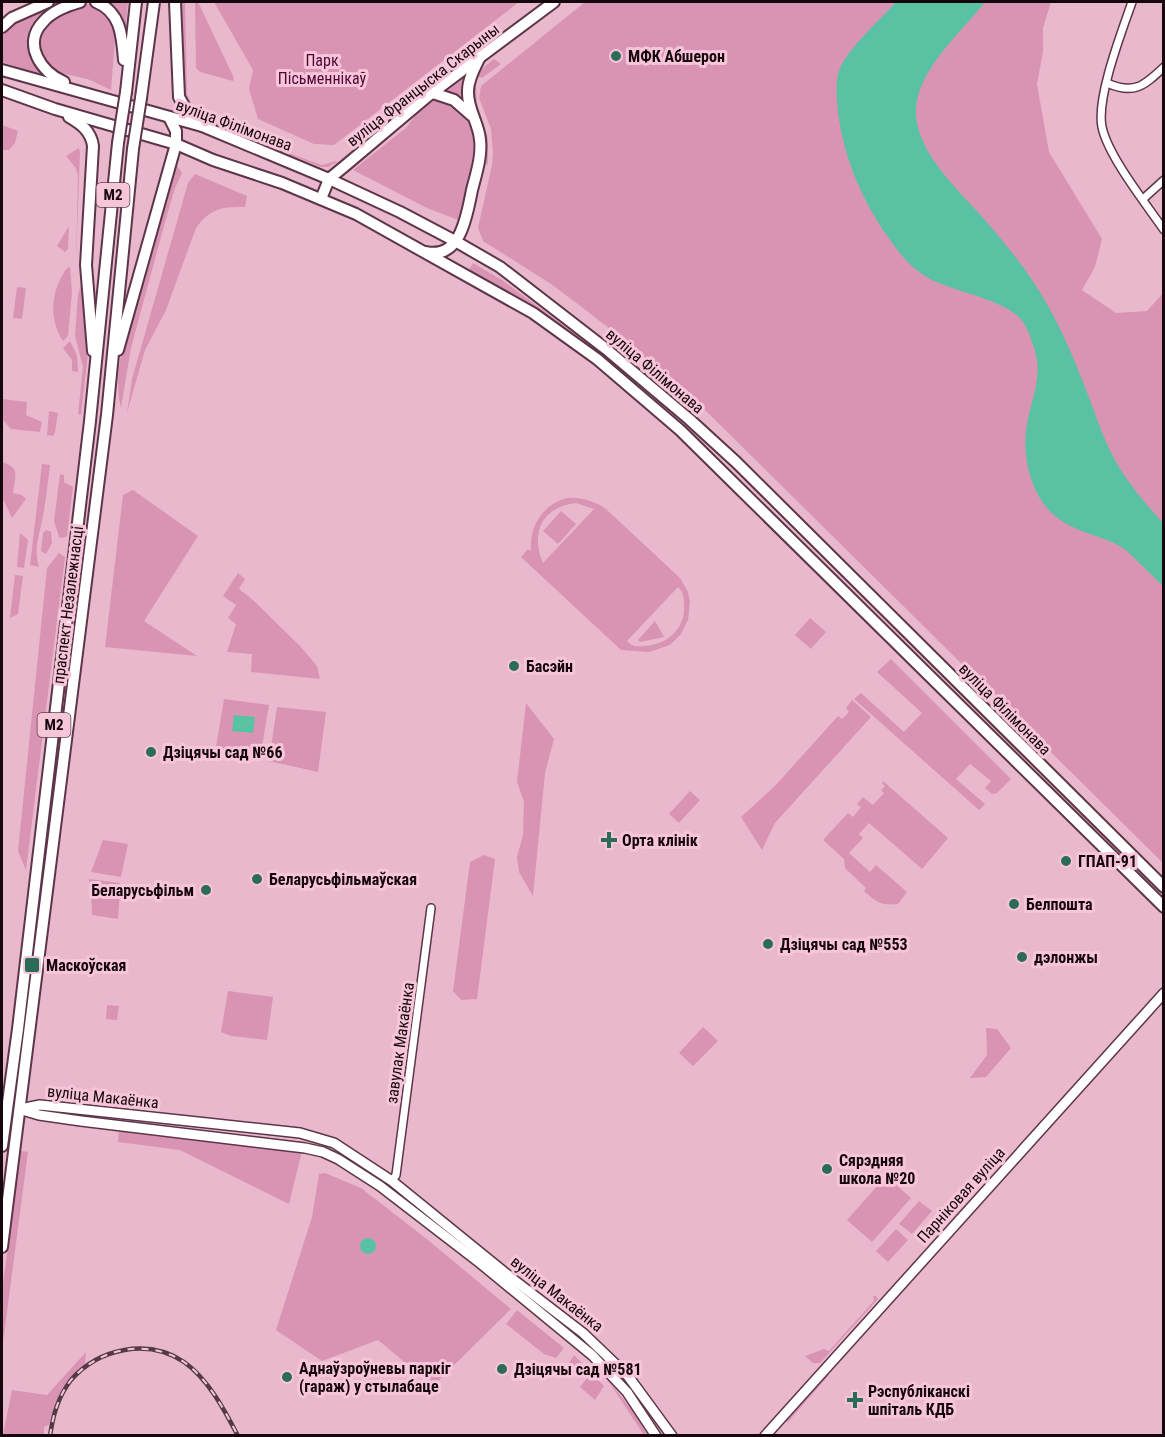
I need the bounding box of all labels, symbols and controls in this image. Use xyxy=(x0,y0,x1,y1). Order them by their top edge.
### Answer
street label: вуліца Францыска Скарыны xyxy=(343,20,503,150)
place label: МФК Абшерон xyxy=(628,47,725,66)
marker: МФК Абшерон xyxy=(609,49,623,63)
park label: Парк Пісьменнікаў xyxy=(278,51,367,88)
street label: вуліца Філімонава xyxy=(173,95,295,155)
road number: М2 xyxy=(96,183,130,207)
street label: вуліца Філімонава xyxy=(602,324,708,418)
street label: праспект Незалежнасці xyxy=(49,525,87,685)
place label: Басэйн xyxy=(526,657,573,676)
marker: Басэйн xyxy=(507,659,521,673)
street label: вуліца Філімонава xyxy=(955,659,1055,759)
road number: М2 xyxy=(38,713,70,737)
place label: Дзіцячы сад №66 xyxy=(163,743,282,762)
marker: Дзіцячы сад №66 xyxy=(144,745,158,759)
marker: Орта клінік xyxy=(600,831,618,849)
place label: Орта клінік xyxy=(622,831,698,850)
place label: ГПАП-91 xyxy=(1078,852,1137,871)
marker: ГПАП-91 xyxy=(1059,854,1073,868)
place label: Беларусьфільмаўская xyxy=(269,870,417,889)
marker: Беларусьфільмаўская xyxy=(250,872,264,886)
place label: Беларусьфільм xyxy=(91,881,194,900)
marker: Беларусьфільм xyxy=(199,883,213,897)
place label: Белпошта xyxy=(1026,895,1093,914)
marker: Белпошта xyxy=(1007,897,1021,911)
place label: Дзіцячы сад №553 xyxy=(780,935,908,954)
marker: Дзіцячы сад №553 xyxy=(761,937,775,951)
place label: дэлонжы xyxy=(1034,948,1098,967)
marker: дэлонжы xyxy=(1015,950,1029,964)
marker: Маскоўская xyxy=(23,956,41,974)
place label: Маскоўская xyxy=(46,956,126,975)
street label: завулак Макаёнка xyxy=(382,981,418,1105)
street label: вуліца Макаёнка xyxy=(46,1082,160,1112)
street label: Парніковая вуліца xyxy=(913,1143,1009,1247)
place label: Сярэдняя школа №20 xyxy=(839,1151,915,1188)
marker: Сярэдняя школа №20 xyxy=(820,1162,834,1176)
street label: вуліца Макаёнка xyxy=(507,1252,607,1336)
place label: Аднаўзроўневы паркіг (гараж) у стылабаце xyxy=(299,1359,451,1396)
place label: Дзіцячы сад №581 xyxy=(514,1360,642,1379)
marker: Дзіцячы сад №581 xyxy=(495,1362,509,1376)
marker: Аднаўзроўневы паркіг (гараж) у стылабаце xyxy=(280,1370,294,1384)
place label: Рэспубліканскі шпіталь КДБ xyxy=(868,1382,970,1419)
marker: Рэспубліканскі шпіталь КДБ xyxy=(846,1391,864,1409)

